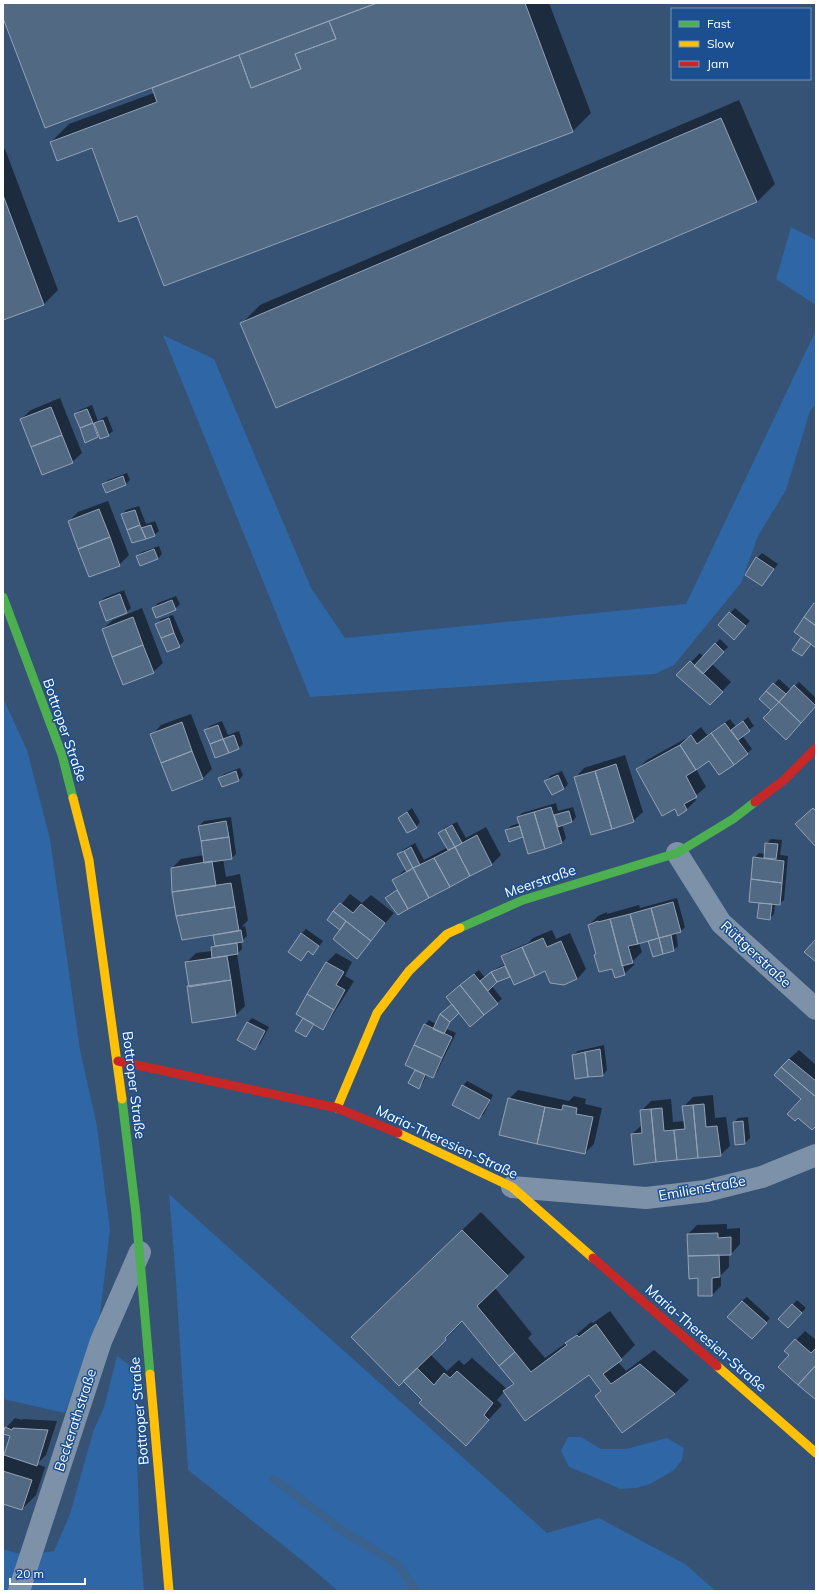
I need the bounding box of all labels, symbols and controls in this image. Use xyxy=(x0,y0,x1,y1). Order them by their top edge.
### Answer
legend xyxy=(671,8,811,80)
text: Fast xyxy=(707,16,731,31)
text: Slow xyxy=(707,36,735,51)
text: Jam xyxy=(707,56,729,71)
street label: Bottroper Straße xyxy=(39,676,91,784)
street label: Meerstraße xyxy=(502,860,578,902)
street label: Rüttgerstraße xyxy=(717,917,795,991)
street label: Bottroper Straße xyxy=(118,1030,150,1140)
street label: Maria-Theresien-Straße xyxy=(373,1101,521,1183)
street label: Emilienstraße xyxy=(657,1171,747,1205)
street label: Maria-Theresien-Straße xyxy=(642,1280,770,1396)
street label: Bottroper Straße xyxy=(125,1356,153,1466)
street label: Beckerathstraße xyxy=(50,1366,100,1474)
scale bar xyxy=(10,1560,85,1586)
text: 20 m xyxy=(16,1566,44,1581)

